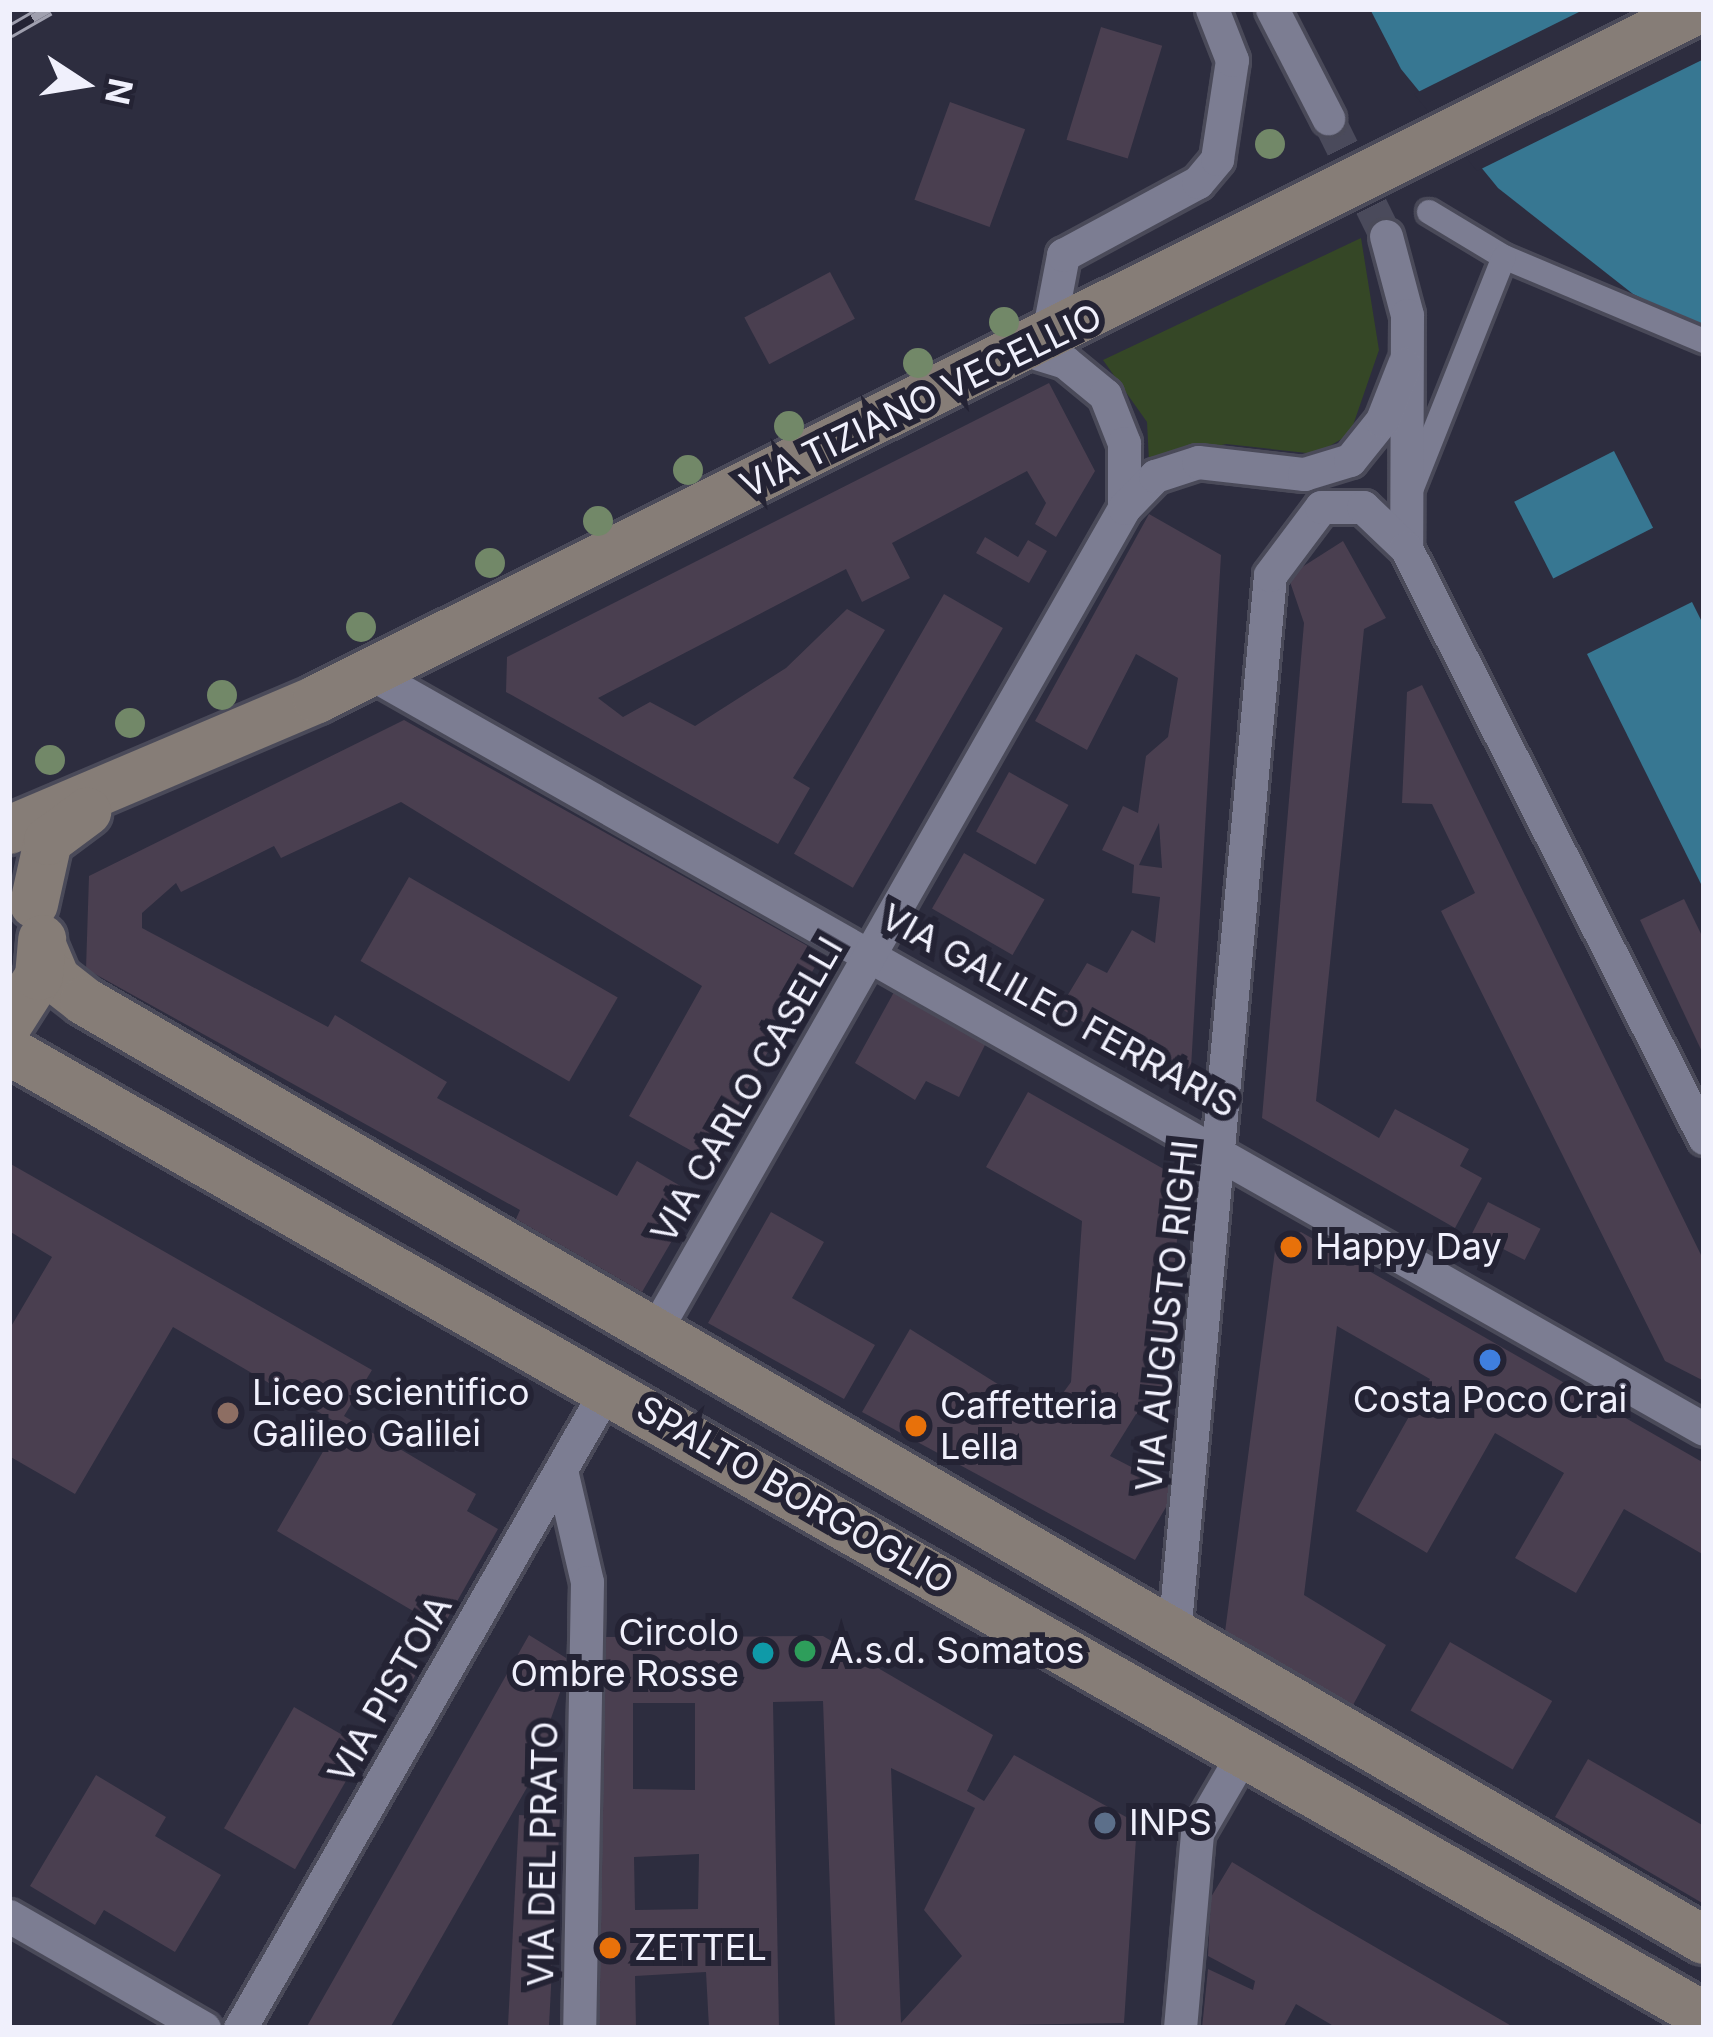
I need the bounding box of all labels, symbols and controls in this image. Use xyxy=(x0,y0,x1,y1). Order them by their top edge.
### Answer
north arrow xyxy=(24,24,144,144)
text: N xyxy=(97,75,141,108)
street label: VIA TIZIANO VECELLIO xyxy=(733,295,1109,507)
street label: VIA GALILEO FERRARIS xyxy=(874,895,1244,1127)
street label: VIA CARLO CASELLI xyxy=(642,930,852,1250)
street label: VIA AUGUSTO RIGHI xyxy=(1127,1138,1207,1494)
place label: Happy Day xyxy=(1315,1225,1502,1269)
marker: Happy Day xyxy=(1278,1234,1304,1260)
marker: Costa Poco Crai xyxy=(1477,1347,1503,1373)
place label: Liceo scientifico Galileo Galilei xyxy=(252,1370,530,1455)
place label: Costa Poco Crai xyxy=(1353,1378,1627,1422)
place label: Caffetteria Lella xyxy=(940,1383,1118,1468)
street label: SPALTO BORGOGLIO xyxy=(629,1387,961,1603)
marker: Liceo scientifico Galileo Galilei xyxy=(215,1400,241,1426)
marker: Caffetteria Lella xyxy=(903,1413,929,1439)
street label: VIA PISTOIA xyxy=(319,1588,461,1790)
place label: Circolo Ombre Rosse xyxy=(511,1610,739,1695)
place label: A.s.d. Somatos xyxy=(829,1629,1085,1673)
marker: A.s.d. Somatos xyxy=(792,1638,818,1664)
marker: Circolo Ombre Rosse xyxy=(750,1640,776,1666)
street label: VIA DEL PRATO xyxy=(519,1721,567,1987)
place label: INPS xyxy=(1129,1801,1212,1845)
marker: INPS xyxy=(1092,1810,1118,1836)
place label: ZETTEL xyxy=(634,1926,767,1970)
marker: ZETTEL xyxy=(597,1935,623,1961)

